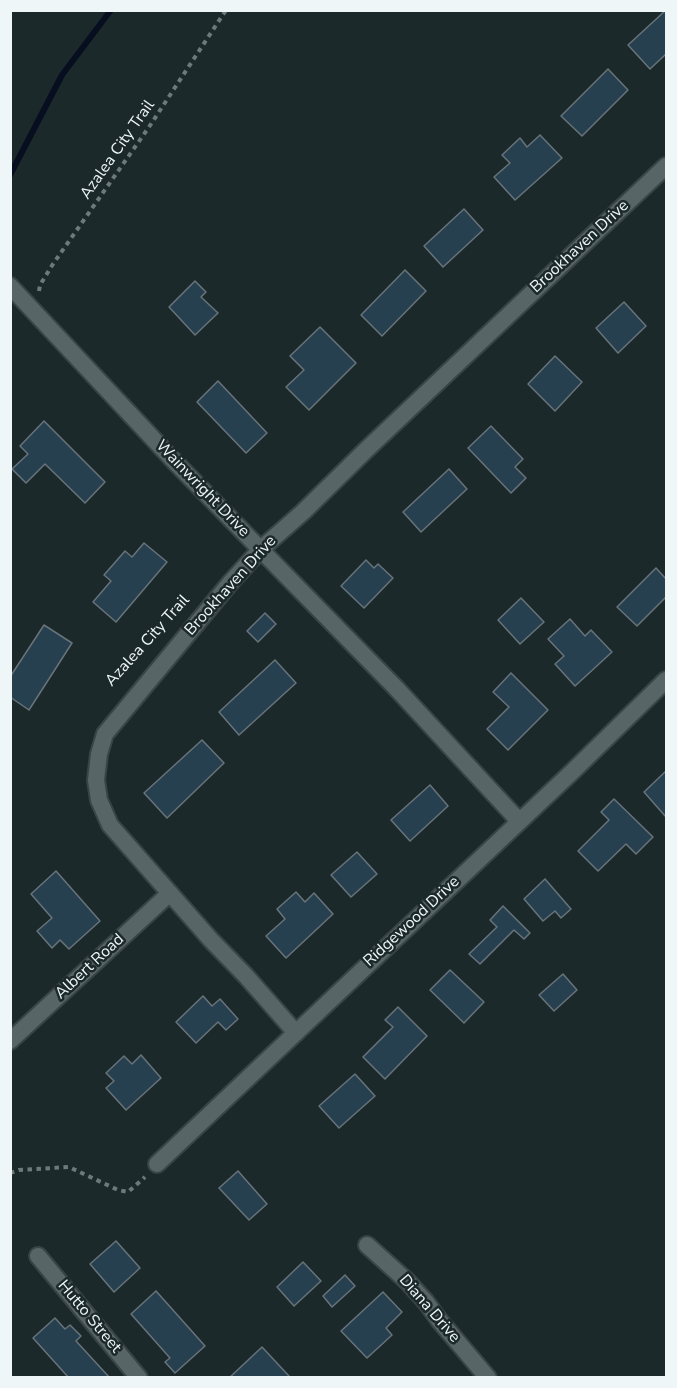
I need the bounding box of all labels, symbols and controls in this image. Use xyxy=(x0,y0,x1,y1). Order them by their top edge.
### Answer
street label: Azalea City Trail xyxy=(77,97,159,203)
street label: Brookhaven Drive xyxy=(527,197,633,297)
street label: Wainwright Drive xyxy=(151,437,253,541)
street label: Brookhaven Drive xyxy=(181,532,281,640)
street label: Azalea City Trail xyxy=(102,591,194,691)
street label: Ridgewood Drive xyxy=(360,873,464,971)
street label: Albert Road xyxy=(52,930,128,1004)
street label: Diana Drive xyxy=(394,1271,464,1347)
street label: Hutto Street xyxy=(53,1277,125,1357)

